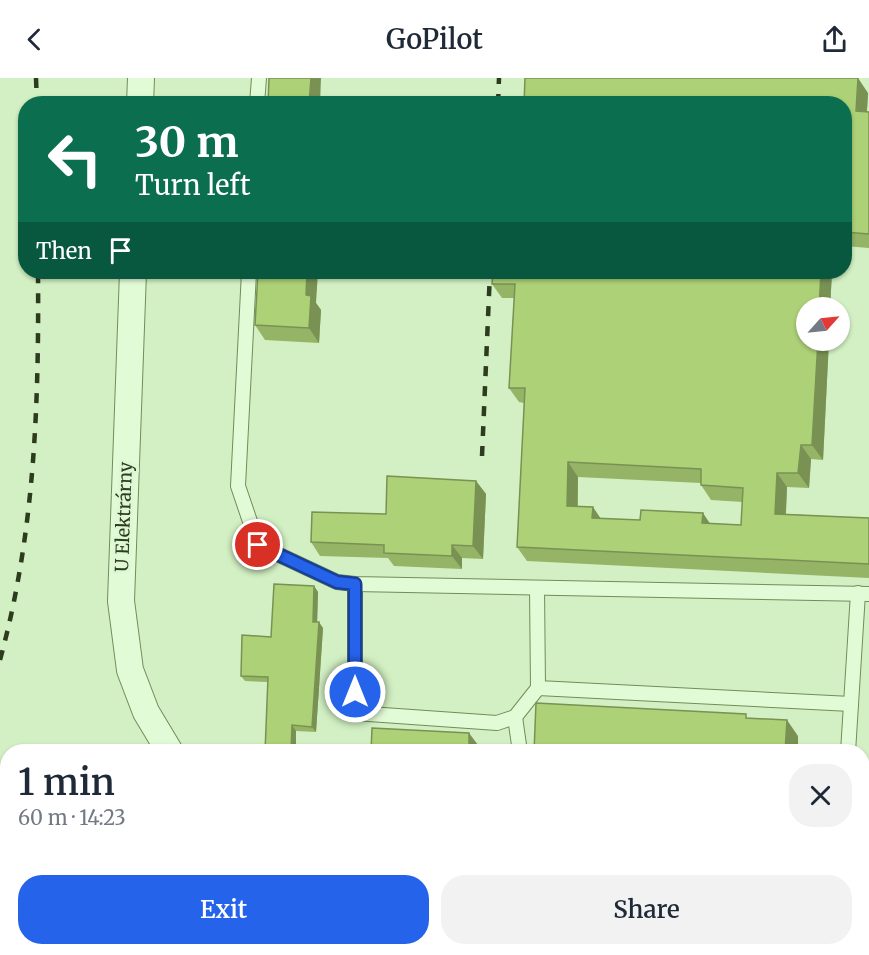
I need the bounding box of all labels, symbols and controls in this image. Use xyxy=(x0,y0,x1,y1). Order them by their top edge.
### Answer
text: GoPilot xyxy=(386,22,483,56)
icon: back xyxy=(18,23,51,56)
icon: share xyxy=(818,23,851,56)
text: 30 m xyxy=(135,116,239,168)
icon: left xyxy=(36,120,114,198)
text: Turn left xyxy=(135,168,250,202)
icon: arrive xyxy=(104,234,137,267)
text: Then xyxy=(36,237,92,265)
north arrow xyxy=(796,297,850,351)
map controls xyxy=(796,297,850,351)
street label: U Elektrárny xyxy=(110,461,137,572)
pin xyxy=(232,519,283,570)
icon: arrive xyxy=(241,528,274,561)
position arrow xyxy=(323,660,387,724)
text: 1 min xyxy=(18,760,115,805)
button: close xyxy=(789,764,852,827)
text: 60 m · 14:23 xyxy=(18,805,126,830)
button: Exit xyxy=(18,875,429,944)
button: Share xyxy=(441,875,852,944)

